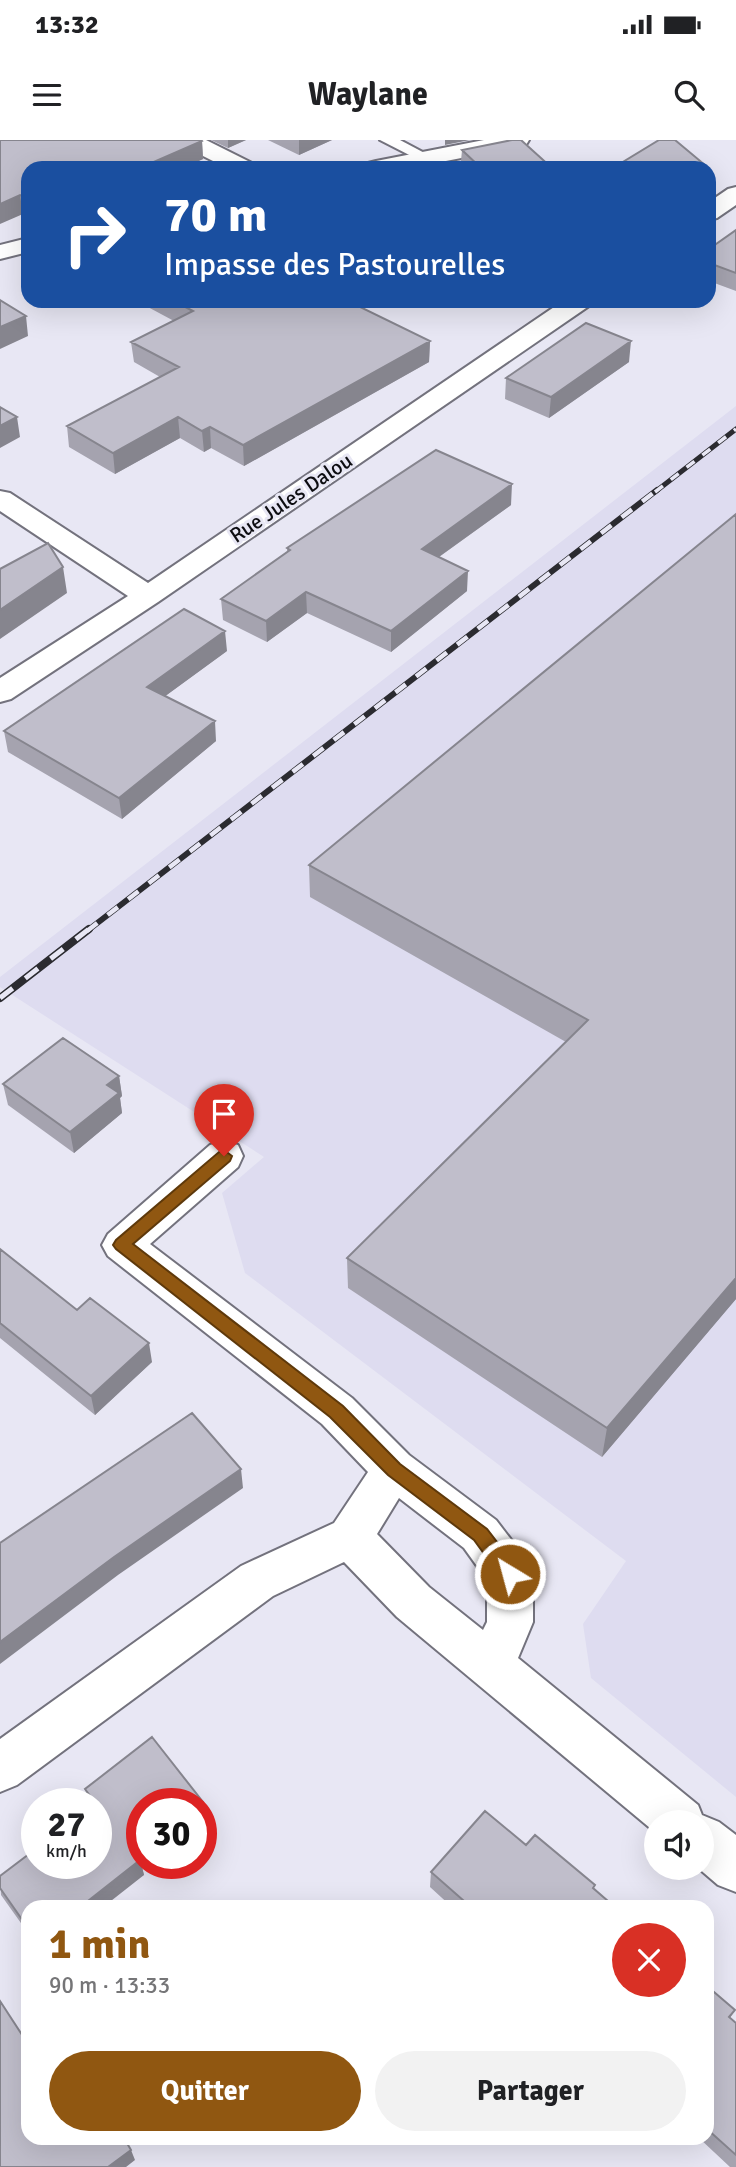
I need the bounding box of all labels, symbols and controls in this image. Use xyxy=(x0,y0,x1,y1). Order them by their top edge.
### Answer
text: 13:32 xyxy=(35,9,99,41)
text: Waylane xyxy=(308,75,428,114)
icon: menu xyxy=(28,76,66,114)
icon: search xyxy=(670,76,708,114)
text: 70 m xyxy=(164,185,267,245)
icon: right xyxy=(49,189,140,280)
text: Impasse des Pastourelles xyxy=(164,245,505,284)
street label: Rue Jules Dalou xyxy=(225,447,357,549)
pin xyxy=(194,1084,254,1156)
icon: arrive xyxy=(205,1095,243,1133)
position arrow xyxy=(473,1537,547,1611)
speed limit sign: 30 xyxy=(126,1788,217,1879)
text: 27 xyxy=(48,1803,85,1846)
map controls xyxy=(644,1810,714,1880)
button: sound xyxy=(644,1810,714,1880)
text: km/h xyxy=(46,1840,87,1862)
text: 1 min xyxy=(49,1919,150,1970)
button: close xyxy=(612,1923,686,1997)
text: 90 m · 13:33 xyxy=(49,1971,170,2000)
button: Quitter xyxy=(49,2051,361,2131)
button: Partager xyxy=(375,2051,686,2131)

